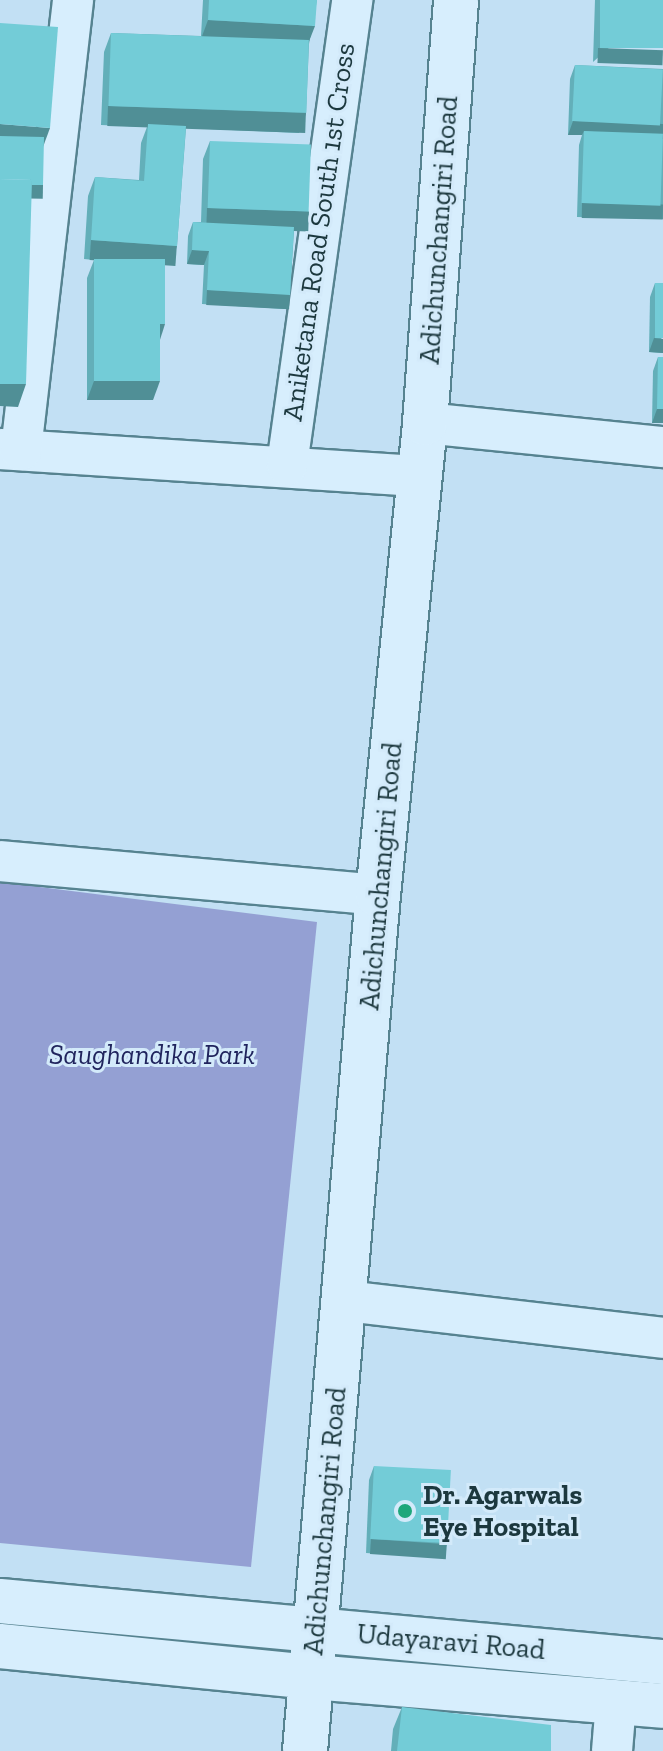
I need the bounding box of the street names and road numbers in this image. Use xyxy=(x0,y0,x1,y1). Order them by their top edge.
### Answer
street label: Aniketana Road South 1st Cross xyxy=(276,41,362,423)
street label: Adichunchangiri Road xyxy=(413,95,465,365)
street label: Adichunchangiri Road xyxy=(353,741,409,1011)
street label: Adichunchangiri Road xyxy=(297,1386,353,1656)
street label: Udayaravi Road xyxy=(355,1617,547,1667)

